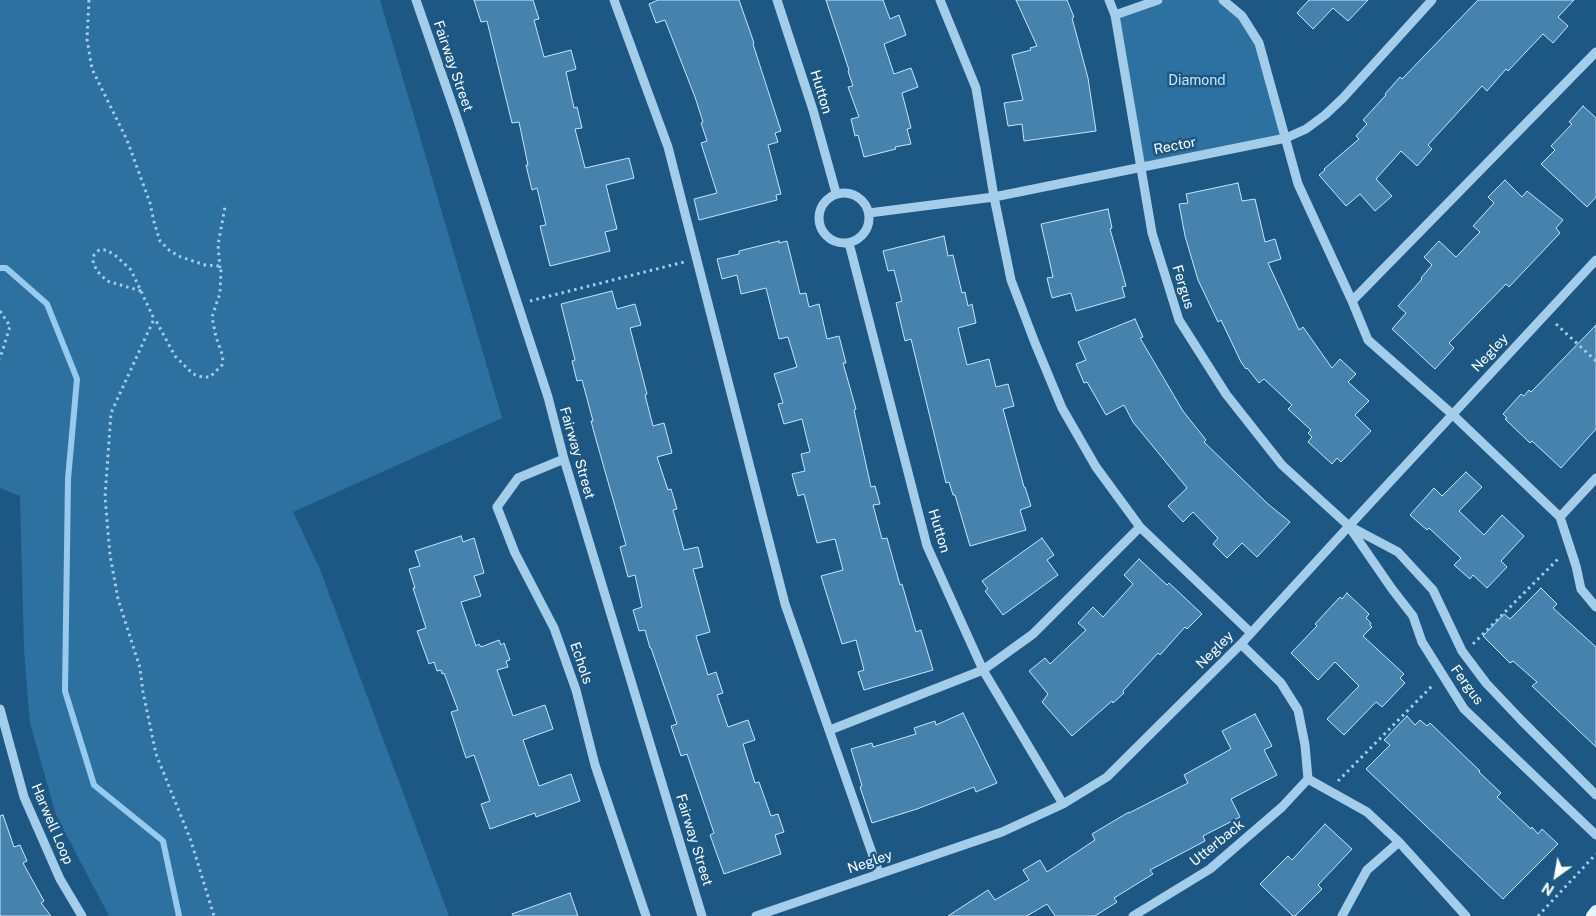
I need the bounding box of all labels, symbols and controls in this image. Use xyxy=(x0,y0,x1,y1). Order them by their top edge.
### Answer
street label: Fairway Street xyxy=(430,18,476,114)
street label: Hutton xyxy=(806,68,836,116)
park label: Diamond xyxy=(1168,73,1226,89)
street label: Rector xyxy=(1152,134,1198,158)
street label: Fergus xyxy=(1168,263,1198,311)
street label: Negley xyxy=(1468,330,1512,376)
street label: Fairway Street xyxy=(556,405,598,501)
street label: Hutton xyxy=(924,507,954,555)
street label: Negley xyxy=(1193,628,1237,672)
street label: Echols xyxy=(566,640,596,686)
street label: Fergus xyxy=(1447,662,1487,708)
street label: Harwell Loop xyxy=(27,781,77,867)
street label: Fairway Street xyxy=(672,792,716,888)
street label: Utterback xyxy=(1187,816,1247,870)
street label: Negley xyxy=(845,847,895,877)
north arrow xyxy=(1531,851,1581,901)
text: N xyxy=(1539,879,1557,898)

